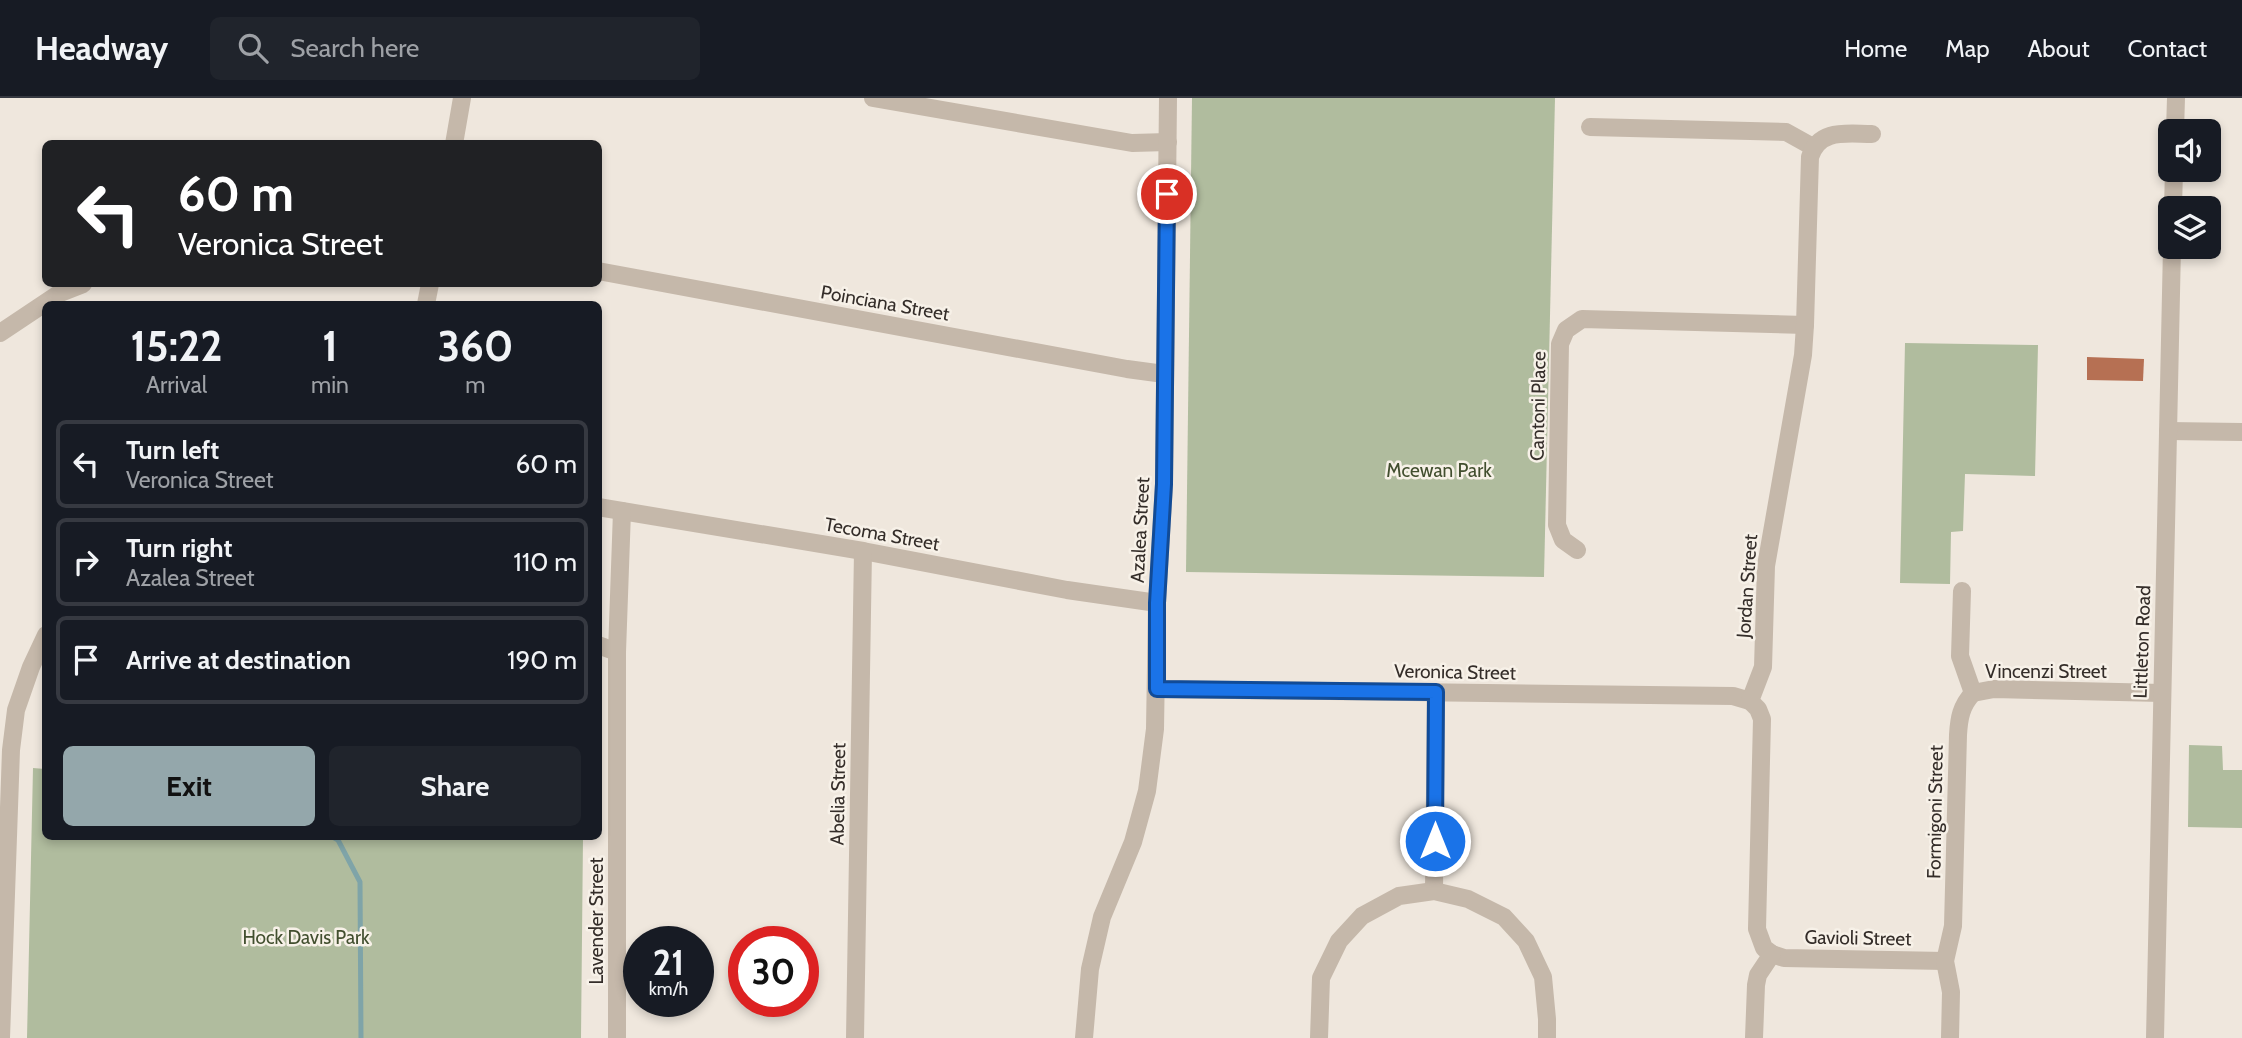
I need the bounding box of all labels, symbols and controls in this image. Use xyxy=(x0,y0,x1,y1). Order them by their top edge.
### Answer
search box xyxy=(210,17,700,80)
text: Headway xyxy=(35,28,168,68)
icon: search xyxy=(234,29,272,67)
text: Search here xyxy=(290,32,419,64)
text: Home xyxy=(1844,34,1907,63)
text: Map xyxy=(1945,34,1990,63)
text: About xyxy=(2028,34,2090,63)
text: Contact xyxy=(2128,34,2207,63)
map controls xyxy=(2158,119,2221,259)
button: sound xyxy=(2158,119,2221,182)
text: 60 m xyxy=(178,164,294,223)
pin xyxy=(1137,164,1197,224)
icon: left xyxy=(63,168,154,259)
icon: arrive xyxy=(1148,175,1186,213)
button: layers xyxy=(2158,196,2221,259)
text: Veronica Street xyxy=(178,224,383,263)
street label: Poinciana Street xyxy=(819,280,952,326)
text: 15:22 xyxy=(131,320,222,372)
text: 1 xyxy=(322,320,338,372)
text: 360 xyxy=(438,320,513,372)
street label: Cantoni Place xyxy=(1526,351,1550,461)
text: Arrival xyxy=(146,371,207,399)
text: min xyxy=(311,371,349,399)
text: m xyxy=(465,371,486,399)
text: Turn left xyxy=(126,434,219,466)
icon: left xyxy=(67,445,105,483)
text: 60 m xyxy=(515,448,577,480)
park label: Mcewan Park xyxy=(1386,459,1492,482)
text: Veronica Street xyxy=(126,466,274,494)
street label: Azalea Street xyxy=(1126,476,1154,584)
street label: Tecoma Street xyxy=(823,513,942,556)
text: Turn right xyxy=(126,532,232,564)
street label: Jordan Street xyxy=(1732,533,1762,640)
icon: right xyxy=(67,543,105,581)
text: 110 m xyxy=(513,546,577,578)
text: Azalea Street xyxy=(126,564,254,592)
street label: Littleton Road xyxy=(2129,585,2155,699)
icon: arrive xyxy=(67,641,105,679)
text: Arrive at destination xyxy=(126,644,351,676)
text: 190 m xyxy=(507,644,577,676)
street label: Veronica Street xyxy=(1394,659,1517,685)
street label: Vincenzi Street xyxy=(1985,660,2108,683)
street label: Abelia Street xyxy=(826,742,850,846)
street label: Formigoni Street xyxy=(1922,744,1948,879)
button: Exit xyxy=(63,746,315,826)
button: Share xyxy=(329,746,581,826)
position arrow xyxy=(1398,804,1472,878)
street label: Lavender Street xyxy=(585,857,608,985)
park label: Hock Davis Park xyxy=(242,926,370,949)
speed limit sign: 30 xyxy=(728,926,819,1017)
street label: Gavioli Street xyxy=(1804,926,1912,950)
text: 21 xyxy=(653,941,684,984)
text: km/h xyxy=(649,978,688,1000)

